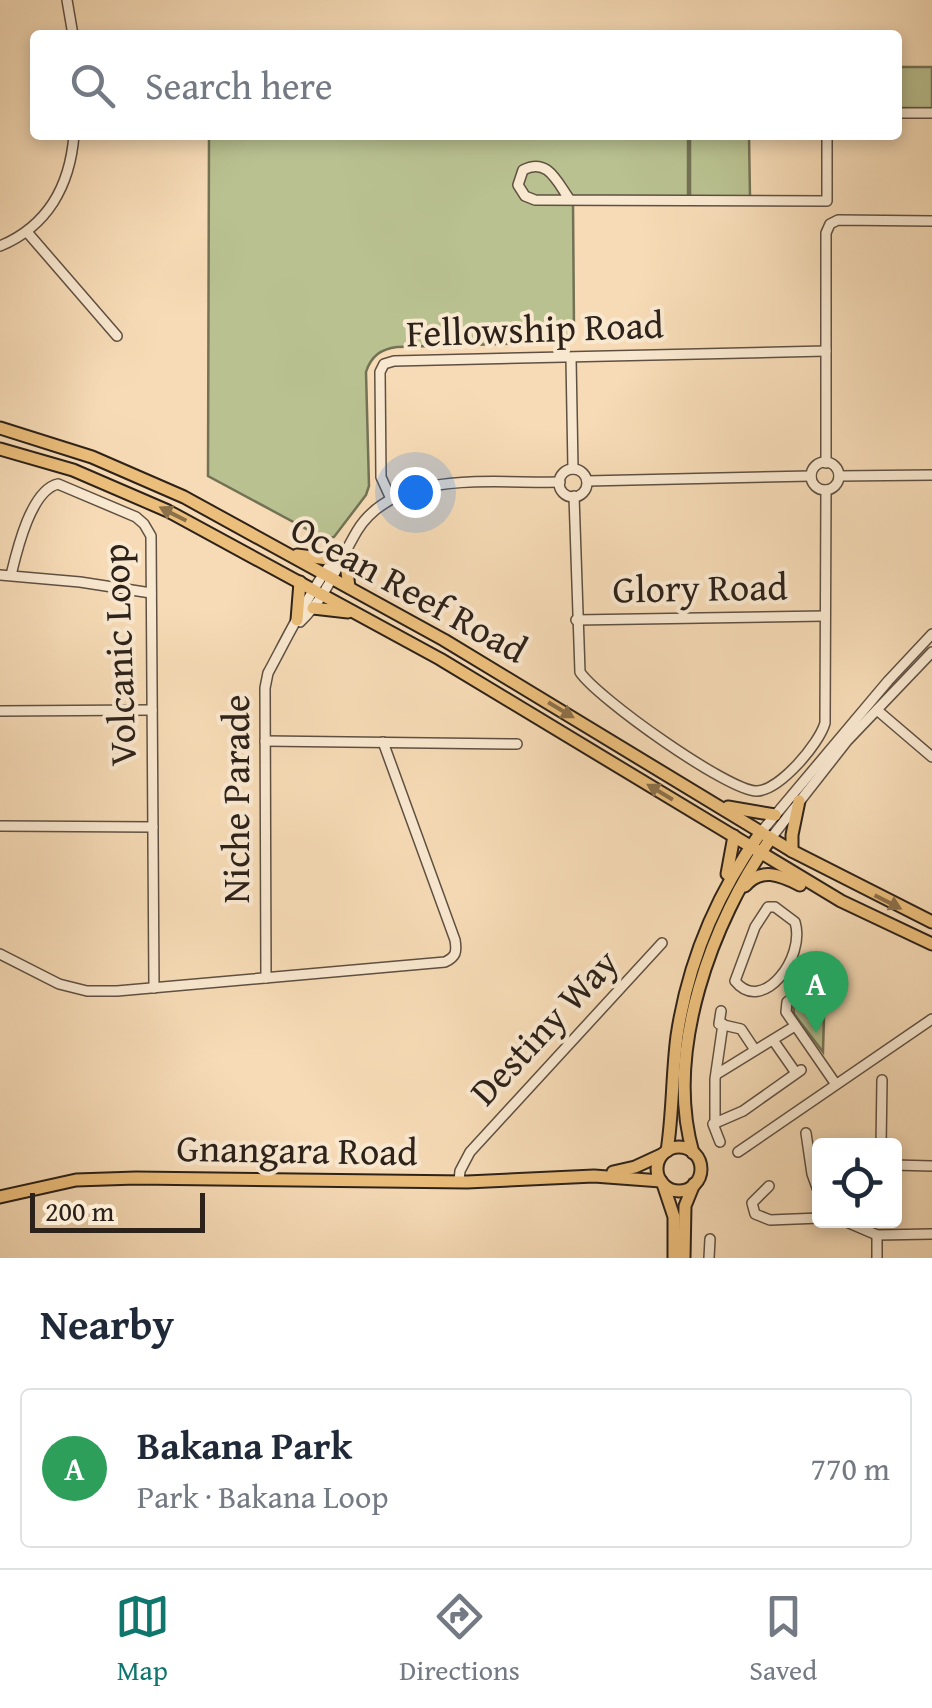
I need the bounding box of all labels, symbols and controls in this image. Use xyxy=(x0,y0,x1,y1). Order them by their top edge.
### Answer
search box xyxy=(30,30,902,140)
text: Search here xyxy=(145,57,333,113)
icon: search xyxy=(65,58,120,113)
street label: Fellowship Road xyxy=(405,295,665,360)
your location xyxy=(390,467,441,518)
street label: Ocean Reef Road xyxy=(281,500,539,677)
one-way arrow xyxy=(159,506,188,523)
street label: Volcanic Loop xyxy=(86,543,150,767)
street label: Glory Road xyxy=(612,557,789,617)
street label: Niche Parade xyxy=(207,694,263,904)
one-way arrow xyxy=(547,701,575,718)
one-way arrow xyxy=(646,784,674,801)
one-way arrow xyxy=(873,893,902,910)
street label: Destiny Way xyxy=(456,935,631,1117)
pin: A xyxy=(784,950,848,1033)
street label: Gnangara Road xyxy=(176,1119,419,1179)
map controls xyxy=(812,1138,902,1228)
button: locate xyxy=(812,1138,902,1228)
scale bar xyxy=(30,1188,205,1232)
text: 200 m xyxy=(45,1190,114,1231)
text: Nearby xyxy=(40,1293,174,1354)
text: Bakana Park xyxy=(137,1417,352,1473)
text: A xyxy=(64,1445,85,1492)
text: 770 m xyxy=(811,1445,890,1492)
text: Park · Bakana Loop xyxy=(137,1473,388,1520)
tab: Map xyxy=(115,1589,170,1690)
tab: Directions xyxy=(399,1589,520,1690)
tab: Saved xyxy=(749,1589,817,1690)

